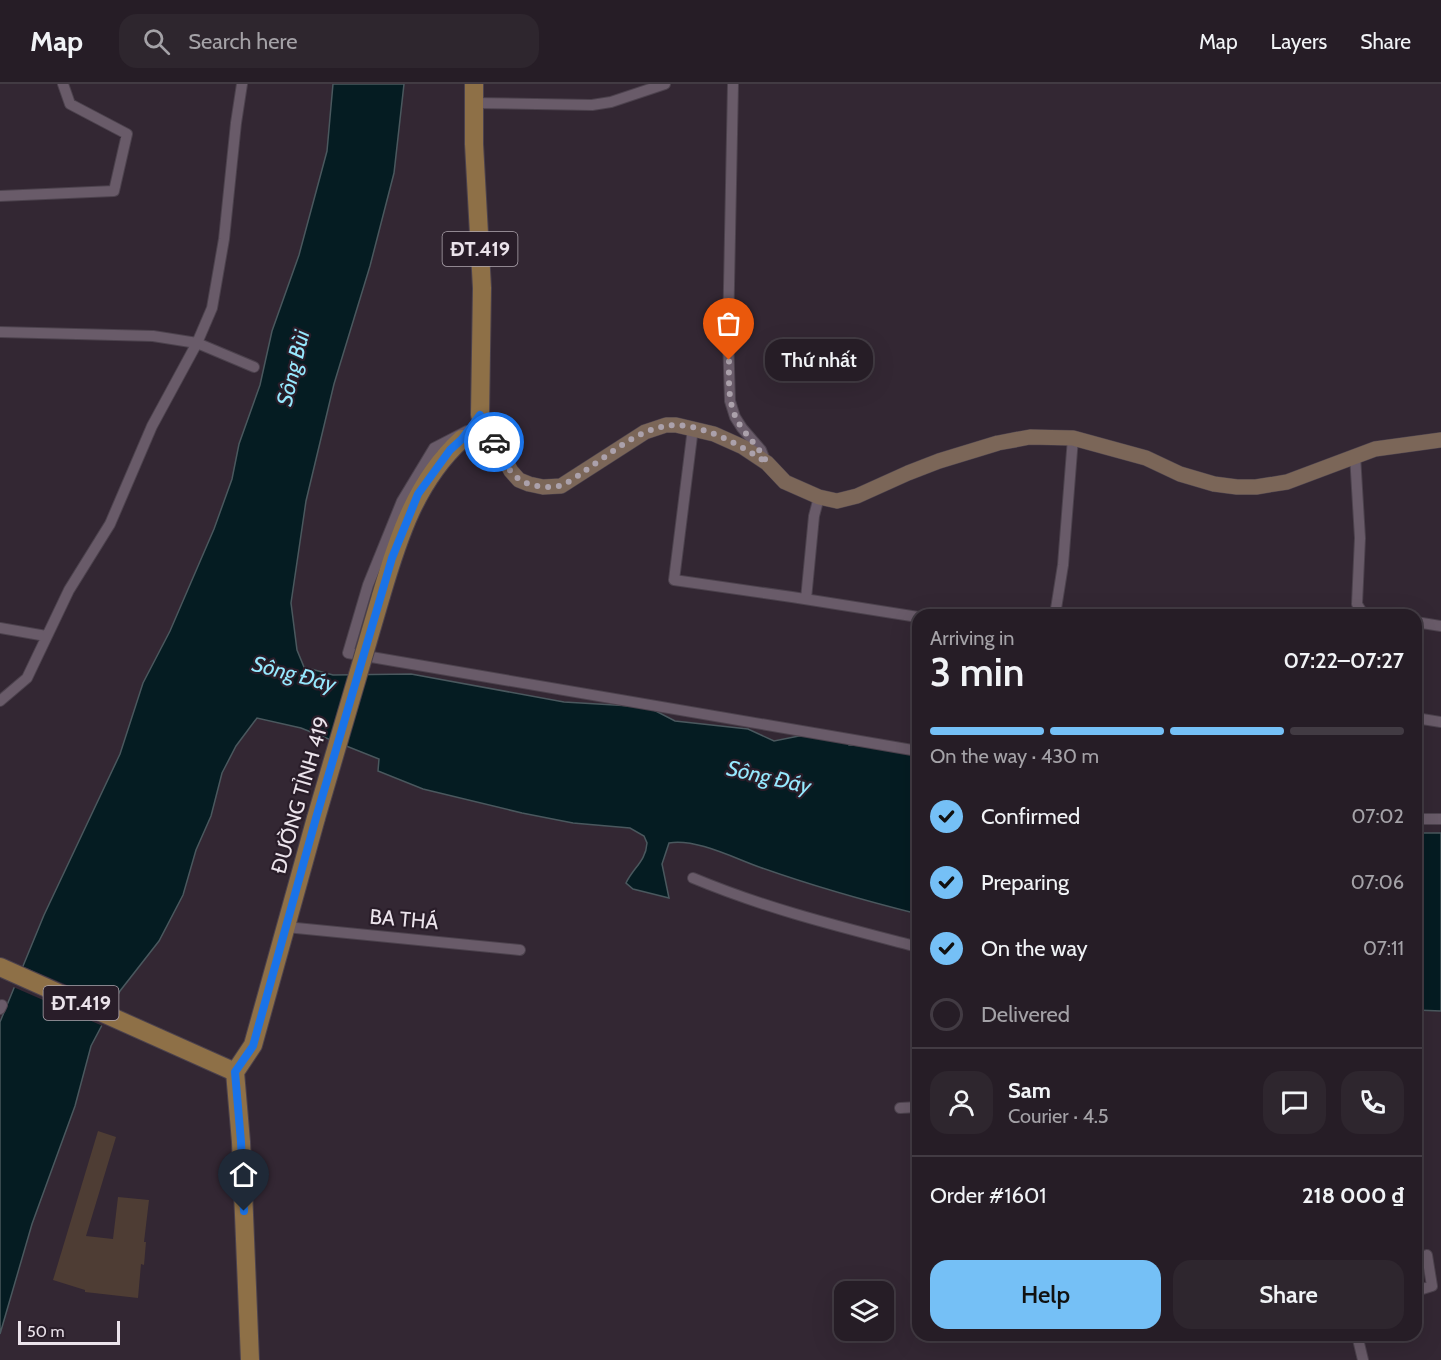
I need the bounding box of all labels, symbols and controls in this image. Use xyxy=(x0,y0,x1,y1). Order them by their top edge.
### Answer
search box xyxy=(119,14,539,68)
text: Map xyxy=(30,24,83,58)
icon: search xyxy=(140,25,173,58)
text: Search here xyxy=(188,28,297,55)
text: Map xyxy=(1199,29,1238,54)
text: Layers xyxy=(1271,29,1327,54)
text: Share xyxy=(1360,29,1411,54)
road number: ĐT.419 xyxy=(442,232,518,266)
pin xyxy=(703,298,754,360)
icon: bag xyxy=(712,307,745,340)
water label: Sông Bùi xyxy=(271,327,315,409)
callout: Thứ nhất xyxy=(765,339,873,381)
text: Thứ nhất xyxy=(781,348,857,372)
courier xyxy=(464,412,524,472)
icon: car xyxy=(478,426,511,459)
text: Arriving in xyxy=(930,626,1014,650)
text: 07:22–07:27 xyxy=(1284,647,1404,674)
text: 3 min xyxy=(930,648,1024,696)
water label: Sông Đáy xyxy=(249,650,340,698)
street label: ĐƯỜNG TỈNH 419 xyxy=(265,713,334,876)
text: On the way · 430 m xyxy=(930,744,1099,768)
water label: Sông Đáy xyxy=(724,754,815,800)
icon: check xyxy=(930,800,963,833)
text: Confirmed xyxy=(981,803,1080,830)
text: 07:02 xyxy=(1352,804,1404,828)
icon: check xyxy=(930,866,963,899)
text: Preparing xyxy=(981,869,1069,896)
text: 07:06 xyxy=(1351,870,1404,894)
street label: BA THÁ xyxy=(368,904,440,934)
icon: check xyxy=(930,932,963,965)
text: On the way xyxy=(981,935,1088,962)
text: 07:11 xyxy=(1363,936,1404,960)
road number: ĐT.419 xyxy=(44,986,118,1020)
text: Delivered xyxy=(981,1001,1070,1028)
button: person xyxy=(930,1071,993,1134)
button: chat xyxy=(1263,1071,1326,1134)
button: phone xyxy=(1341,1071,1404,1134)
text: Sam xyxy=(1008,1077,1051,1104)
text: Courier · 4.5 xyxy=(1008,1104,1109,1128)
pin xyxy=(218,1149,269,1211)
icon: home xyxy=(227,1158,260,1191)
text: Order #1601 xyxy=(930,1182,1047,1209)
text: 218 000 ₫ xyxy=(1302,1182,1404,1209)
button: Help xyxy=(930,1260,1161,1329)
button: Share xyxy=(1173,1260,1404,1329)
map controls xyxy=(834,1281,894,1341)
button: layers xyxy=(834,1281,894,1341)
scale bar xyxy=(18,1318,120,1346)
text: 50 m xyxy=(27,1322,64,1341)

